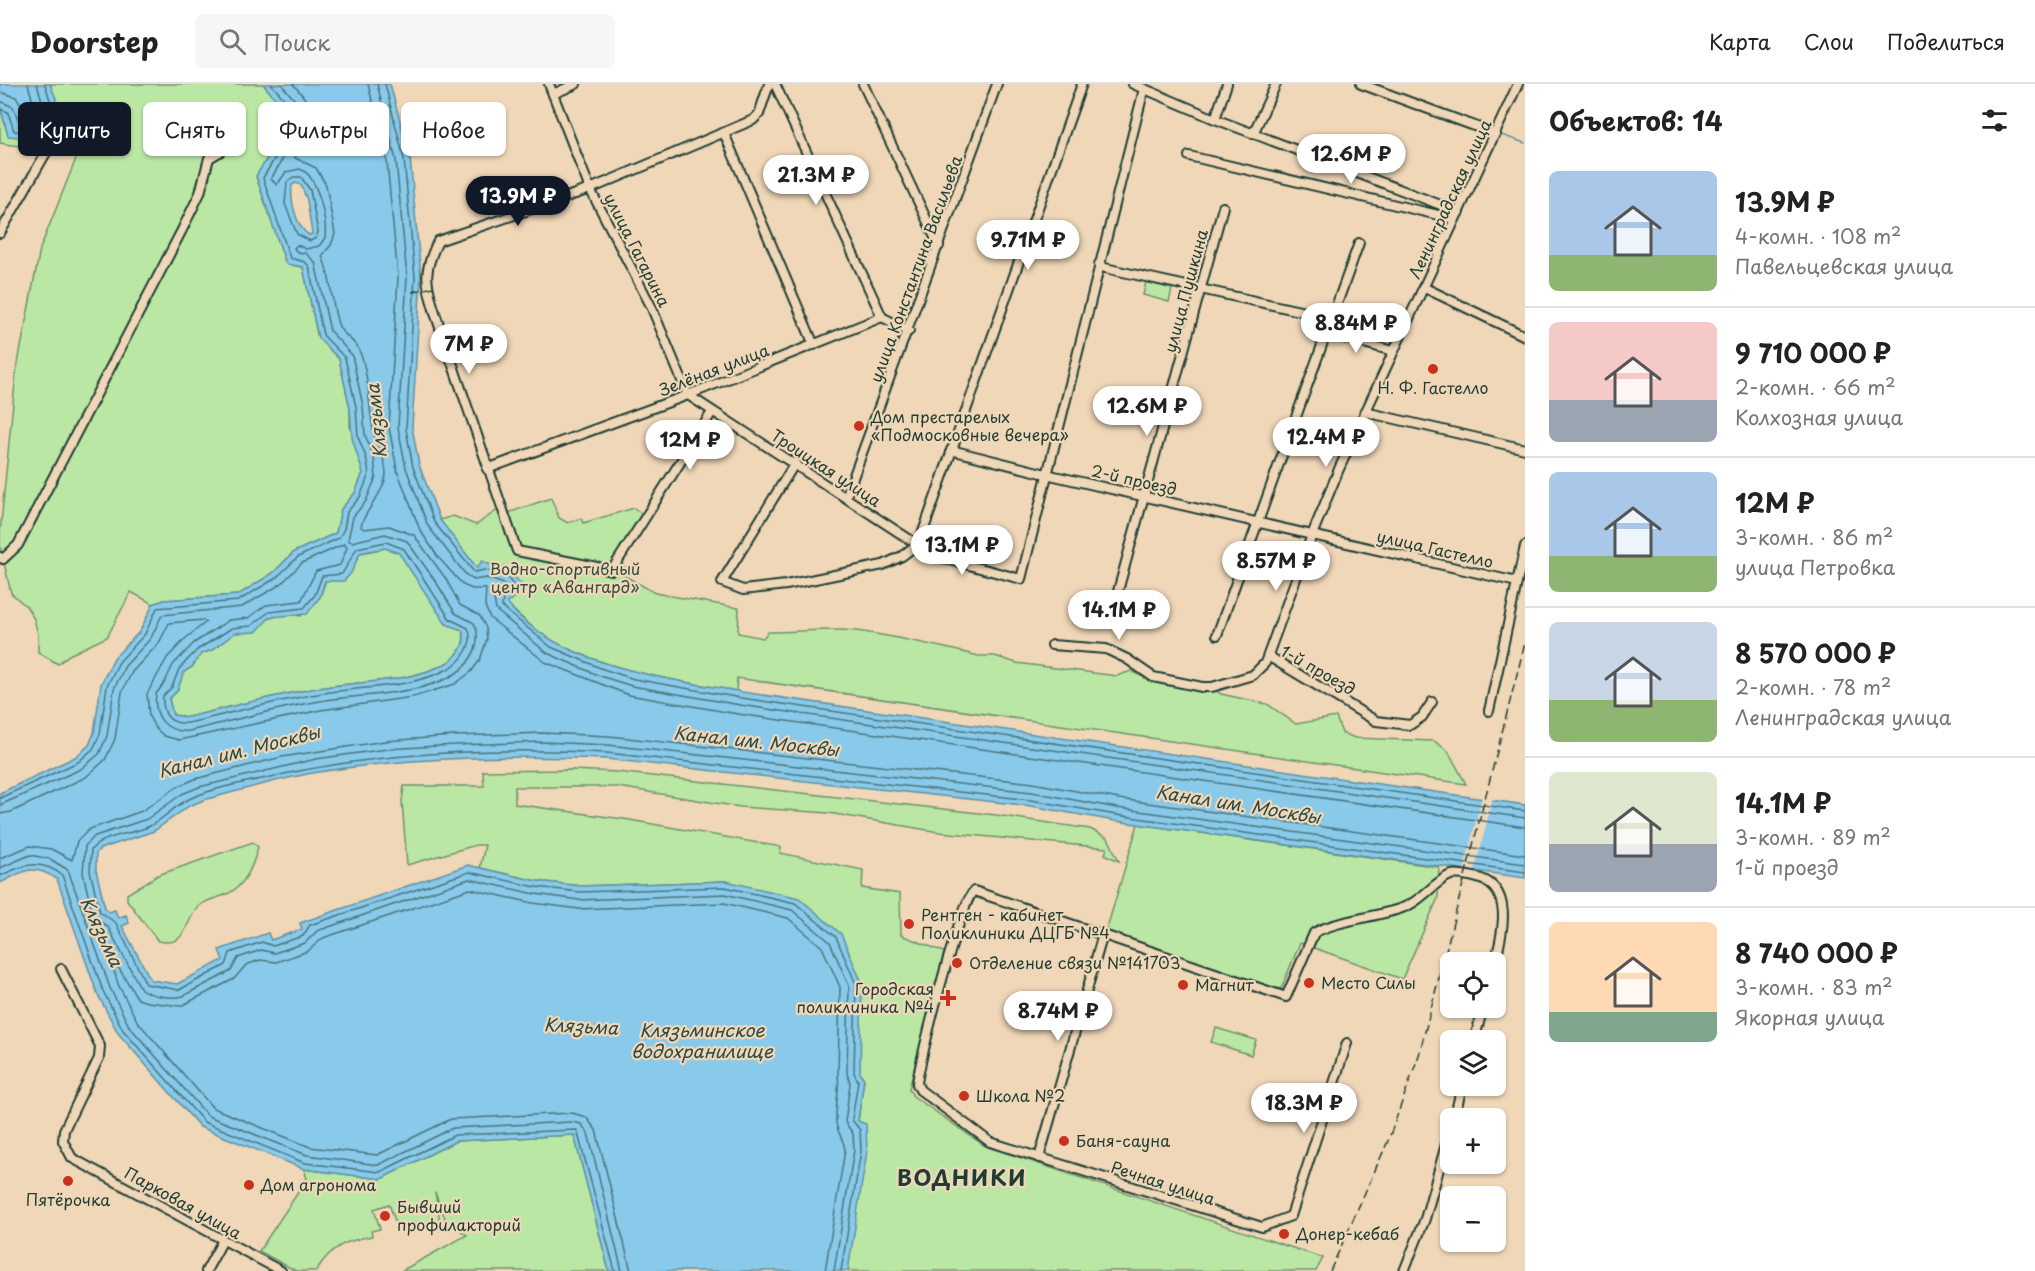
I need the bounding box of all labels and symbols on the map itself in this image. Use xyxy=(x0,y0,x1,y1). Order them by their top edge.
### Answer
street label: Ленинградская улица xyxy=(1402,115,1497,282)
pin: 12.6M ₽ xyxy=(1296,134,1406,185)
street label: улица Константина Васильева xyxy=(863,152,967,386)
pin: 21.3M ₽ xyxy=(761,155,871,206)
pin: 13.9M ₽ xyxy=(463,176,573,227)
street label: улица Гагарина xyxy=(599,188,677,311)
pin: 9.71M ₽ xyxy=(973,220,1083,271)
street label: улица Пушкина xyxy=(1157,226,1213,355)
pin: 8.84M ₽ xyxy=(1301,303,1411,354)
pin: 7M ₽ xyxy=(433,324,505,375)
street label: Зелёная улица xyxy=(655,337,772,401)
marker: Н. Ф. Гастелло xyxy=(1426,362,1440,376)
place label: Н. Ф. Гастелло xyxy=(1378,375,1489,399)
water label: Клязьма xyxy=(358,382,393,460)
pin: 12.6M ₽ xyxy=(1092,386,1202,437)
place label: Дом престарелых «Подмосковные вечера» xyxy=(870,404,1069,446)
pin: 12.4M ₽ xyxy=(1271,417,1381,468)
marker: Дом престарелых «Подмосковные вечера» xyxy=(852,419,866,433)
pin: 12M ₽ xyxy=(648,420,732,471)
street label: Троицкая улица xyxy=(767,422,886,512)
street label: 2-й проезд xyxy=(1089,458,1179,500)
street label: улица Гастелло xyxy=(1375,523,1496,573)
pin: 13.1M ₽ xyxy=(907,525,1017,576)
pin: 8.57M ₽ xyxy=(1221,541,1331,592)
park label: Водно-спортивный центр «Авангард» xyxy=(490,556,640,598)
pin: 14.1M ₽ xyxy=(1064,590,1174,641)
street label: 1-й проезд xyxy=(1277,638,1360,700)
water label: Канал им. Москвы xyxy=(155,717,324,784)
water label: Канал им. Москвы xyxy=(672,718,842,763)
water label: Канал им. Москвы xyxy=(1154,777,1324,830)
water label: Клязьма xyxy=(74,892,131,972)
place label: Рентген - кабинет Поликлиники ДЦГБ №4 xyxy=(921,902,1110,944)
marker: Рентген - кабинет Поликлиники ДЦГБ №4 xyxy=(902,917,916,931)
place label: Отделение связи №141703 xyxy=(969,950,1180,974)
marker: Отделение связи №141703 xyxy=(950,956,964,970)
place label: Место Силы xyxy=(1321,970,1416,994)
place label: Магнит xyxy=(1195,972,1255,996)
place label: Городская поликлиника №4 xyxy=(796,976,934,1018)
marker: Место Силы xyxy=(1302,976,1316,990)
marker: Магнит xyxy=(1176,978,1190,992)
marker: Городская поликлиника №4 xyxy=(939,989,957,1007)
pin: 8.74M ₽ xyxy=(1003,991,1113,1042)
water label: Клязьма xyxy=(543,1010,620,1041)
water label: Клязьминское водохранилище xyxy=(631,1016,774,1064)
place label: Школа №2 xyxy=(976,1083,1065,1107)
pin: 18.3M ₽ xyxy=(1249,1083,1359,1134)
marker: Школа №2 xyxy=(957,1089,971,1103)
place label: Баня-сауна xyxy=(1076,1128,1170,1152)
marker: Баня-сауна xyxy=(1057,1134,1071,1148)
street label: Речная улица xyxy=(1108,1154,1218,1210)
street label: Парковая улица xyxy=(121,1160,246,1244)
district label: ВОДНИКИ xyxy=(897,1160,1027,1193)
place label: Дом агронома xyxy=(260,1172,377,1196)
marker: Пятёрочка xyxy=(61,1174,75,1188)
marker: Дом агронома xyxy=(242,1178,256,1192)
place label: Пятёрочка xyxy=(26,1187,110,1211)
place label: Бывший профилакторий xyxy=(397,1194,521,1236)
marker: Бывший профилакторий xyxy=(378,1209,392,1223)
place label: Донер-кебаб xyxy=(1295,1221,1400,1245)
marker: Донер-кебаб xyxy=(1277,1227,1291,1241)

